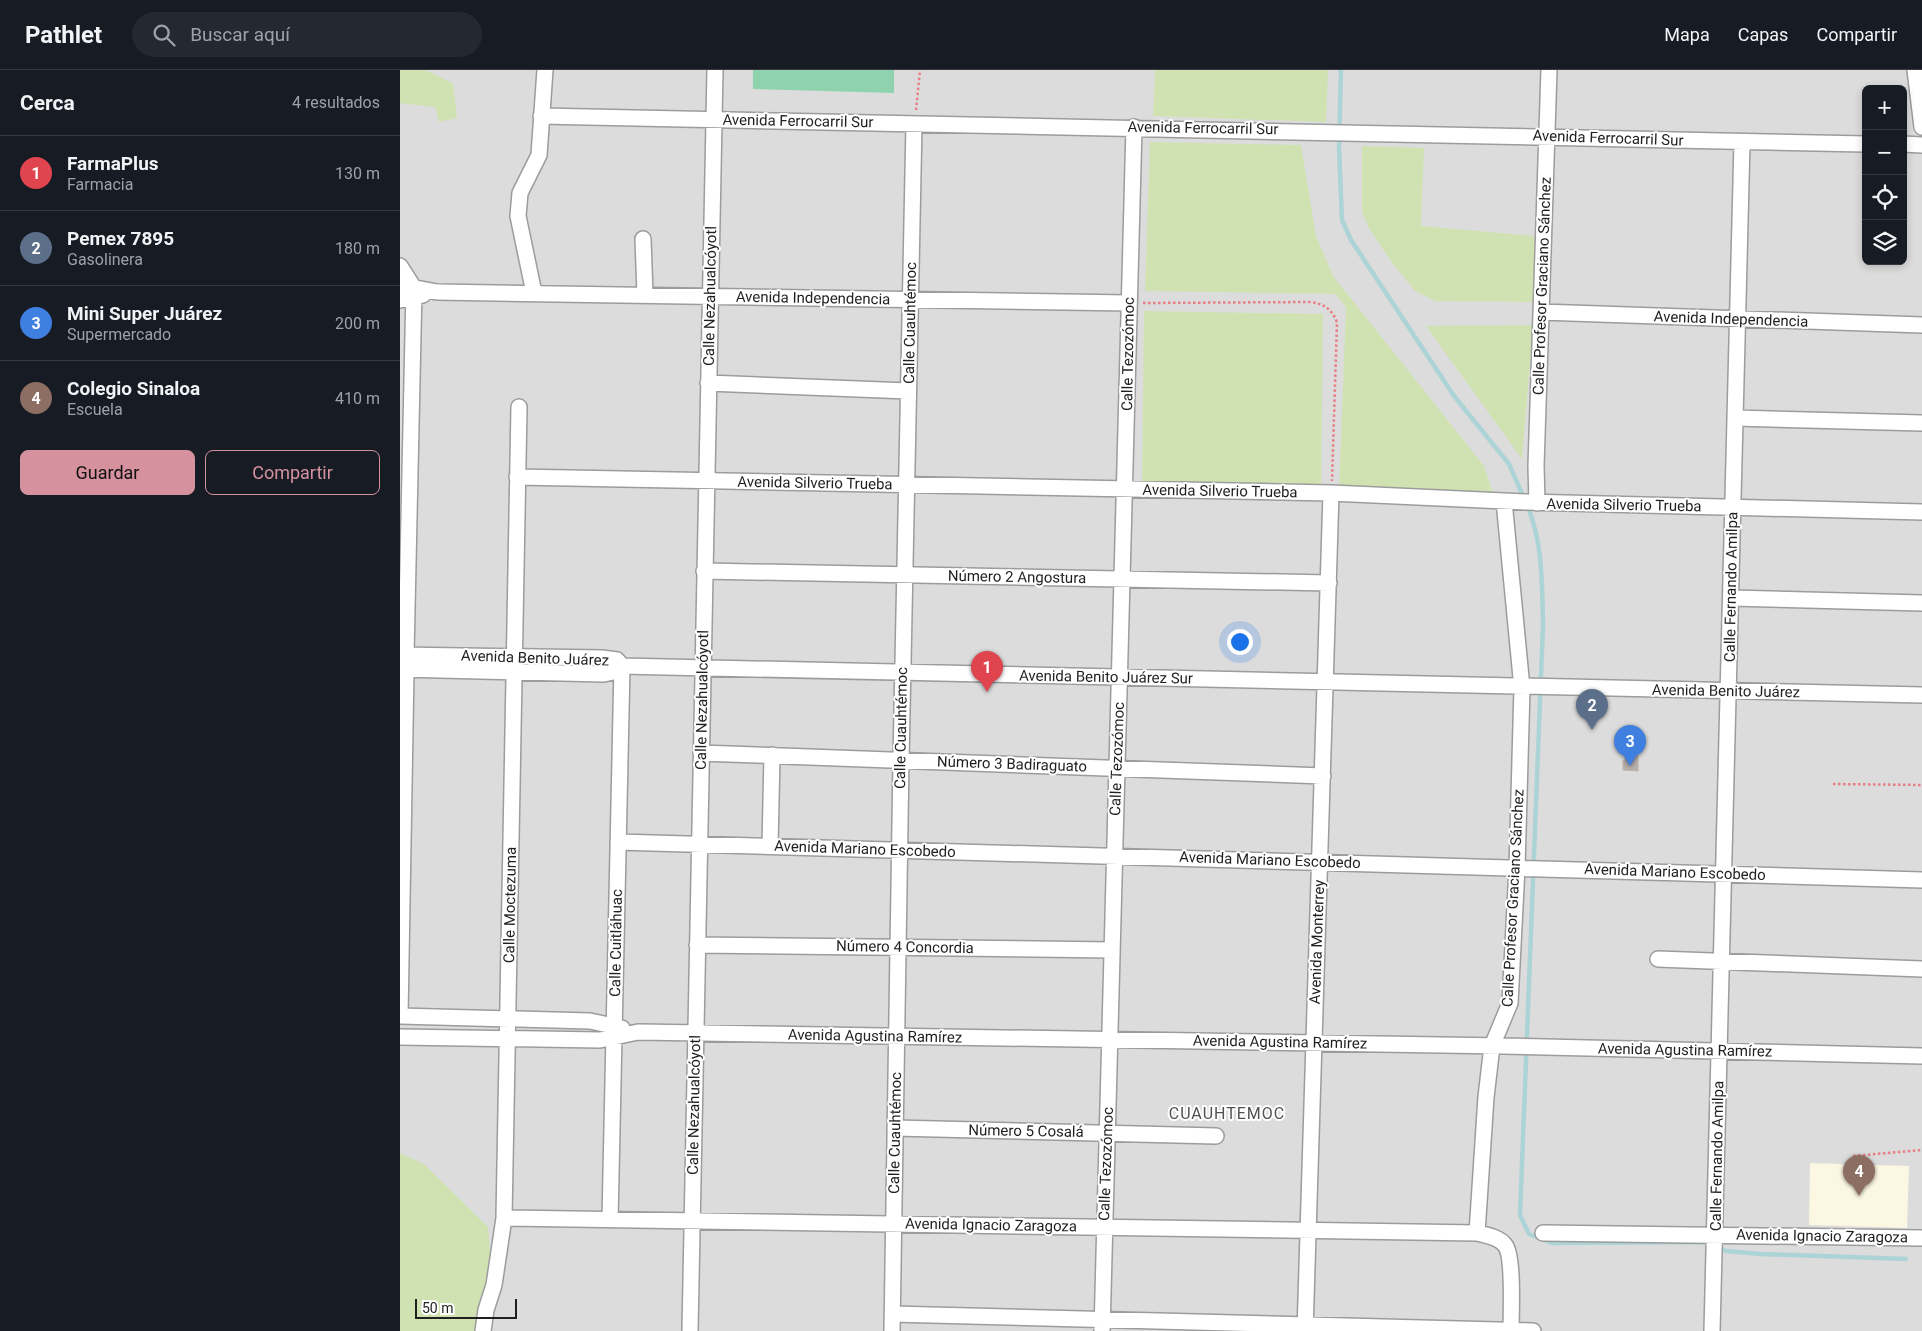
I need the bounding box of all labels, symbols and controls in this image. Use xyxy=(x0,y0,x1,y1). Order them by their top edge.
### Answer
search box xyxy=(132,12,482,57)
text: Pathlet xyxy=(25,21,102,49)
icon: search xyxy=(150,21,178,49)
text: Buscar aquí xyxy=(190,23,290,46)
text: Mapa xyxy=(1664,24,1710,45)
text: Capas xyxy=(1738,24,1788,45)
text: Compartir xyxy=(1816,24,1897,45)
map controls xyxy=(1862,85,1907,265)
button: + xyxy=(1862,85,1907,130)
text: Cerca xyxy=(20,91,75,115)
text: 4 resultados xyxy=(292,93,380,112)
street label: Avenida Ferrocarril Sur xyxy=(722,111,874,131)
street label: Avenida Ferrocarril Sur xyxy=(1127,118,1279,138)
street label: Avenida Ferrocarril Sur xyxy=(1532,126,1684,150)
button: − xyxy=(1862,130,1907,175)
text: FarmaPlus xyxy=(67,152,159,175)
text: 1 xyxy=(31,164,41,183)
text: 130 m xyxy=(335,164,380,183)
text: Farmacia xyxy=(67,175,133,194)
button: locate xyxy=(1862,175,1907,220)
street label: Calle Profesor Graciano Sánchez xyxy=(1529,177,1555,395)
button: layers xyxy=(1862,220,1907,265)
street label: Calle Nezahualcóyotl xyxy=(700,226,720,366)
text: Pemex 7895 xyxy=(67,227,174,250)
text: 2 xyxy=(31,239,41,258)
text: 180 m xyxy=(335,239,380,258)
text: Gasolinera xyxy=(67,250,143,269)
street label: Calle Cuauhtémoc xyxy=(900,262,920,384)
street label: Avenida Independencia xyxy=(736,288,890,308)
street label: Calle Tezozómoc xyxy=(1118,297,1138,411)
text: Mini Super Juárez xyxy=(67,302,222,325)
street label: Avenida Independencia xyxy=(1653,307,1809,331)
text: 3 xyxy=(31,314,41,333)
text: 200 m xyxy=(335,314,380,333)
text: Supermercado xyxy=(67,325,171,344)
text: Colegio Sinaloa xyxy=(67,377,200,400)
text: 4 xyxy=(31,389,41,408)
text: 410 m xyxy=(335,389,380,408)
text: Escuela xyxy=(67,400,123,419)
button: Guardar xyxy=(20,450,195,495)
button: Compartir xyxy=(205,450,380,495)
street label: Avenida Silverio Trueba xyxy=(737,473,893,493)
street label: Avenida Silverio Trueba xyxy=(1142,481,1298,501)
street label: Avenida Silverio Trueba xyxy=(1546,495,1702,515)
street label: Calle Fernando Amilpa xyxy=(1721,512,1741,662)
street label: Número 2 Angostura xyxy=(948,567,1086,587)
your location xyxy=(1227,629,1253,655)
street label: Calle Nezahualcóyotl xyxy=(692,630,712,770)
street label: Avenida Benito Juárez xyxy=(461,646,609,670)
pin: 1 xyxy=(971,651,1003,692)
street label: Avenida Benito Juárez Sur xyxy=(1019,666,1193,688)
street label: Calle Cuauhtémoc xyxy=(891,667,911,789)
street label: Avenida Benito Juárez xyxy=(1652,681,1800,701)
pin: 2 xyxy=(1576,689,1608,730)
street label: Calle Tezozómoc xyxy=(1106,702,1128,816)
pin: 3 xyxy=(1614,725,1646,766)
street label: Número 3 Badiraguato xyxy=(937,752,1087,776)
street label: Calle Profesor Graciano Sánchez xyxy=(1498,789,1528,1007)
street label: Avenida Mariano Escobedo xyxy=(774,837,956,861)
street label: Calle Moctezuma xyxy=(500,847,520,963)
street label: Avenida Mariano Escobedo xyxy=(1179,848,1361,872)
street label: Avenida Mariano Escobedo xyxy=(1584,860,1766,884)
street label: Avenida Monterrey xyxy=(1306,879,1328,1005)
street label: Calle Cuitláhuac xyxy=(606,889,626,997)
street label: Número 4 Concordia xyxy=(836,937,974,957)
street label: Avenida Agustina Ramírez xyxy=(788,1025,962,1047)
street label: Avenida Agustina Ramírez xyxy=(1193,1031,1367,1053)
street label: Calle Nezahualcóyotl xyxy=(684,1035,704,1175)
street label: Avenida Agustina Ramírez xyxy=(1598,1039,1772,1061)
street label: Calle Cuauhtémoc xyxy=(885,1072,905,1194)
street label: Calle Fernando Amilpa xyxy=(1707,1081,1727,1231)
district label: CUAUHTEMOC xyxy=(1169,1104,1285,1123)
street label: Calle Tezozómoc xyxy=(1095,1107,1117,1221)
street label: Número 5 Cosalá xyxy=(968,1121,1084,1141)
pin: 4 xyxy=(1843,1155,1875,1196)
street label: Avenida Ignacio Zaragoza xyxy=(905,1214,1077,1236)
street label: Avenida Ignacio Zaragoza xyxy=(1736,1225,1908,1247)
scale bar xyxy=(415,1296,518,1319)
text: 50 m xyxy=(422,1300,454,1316)

